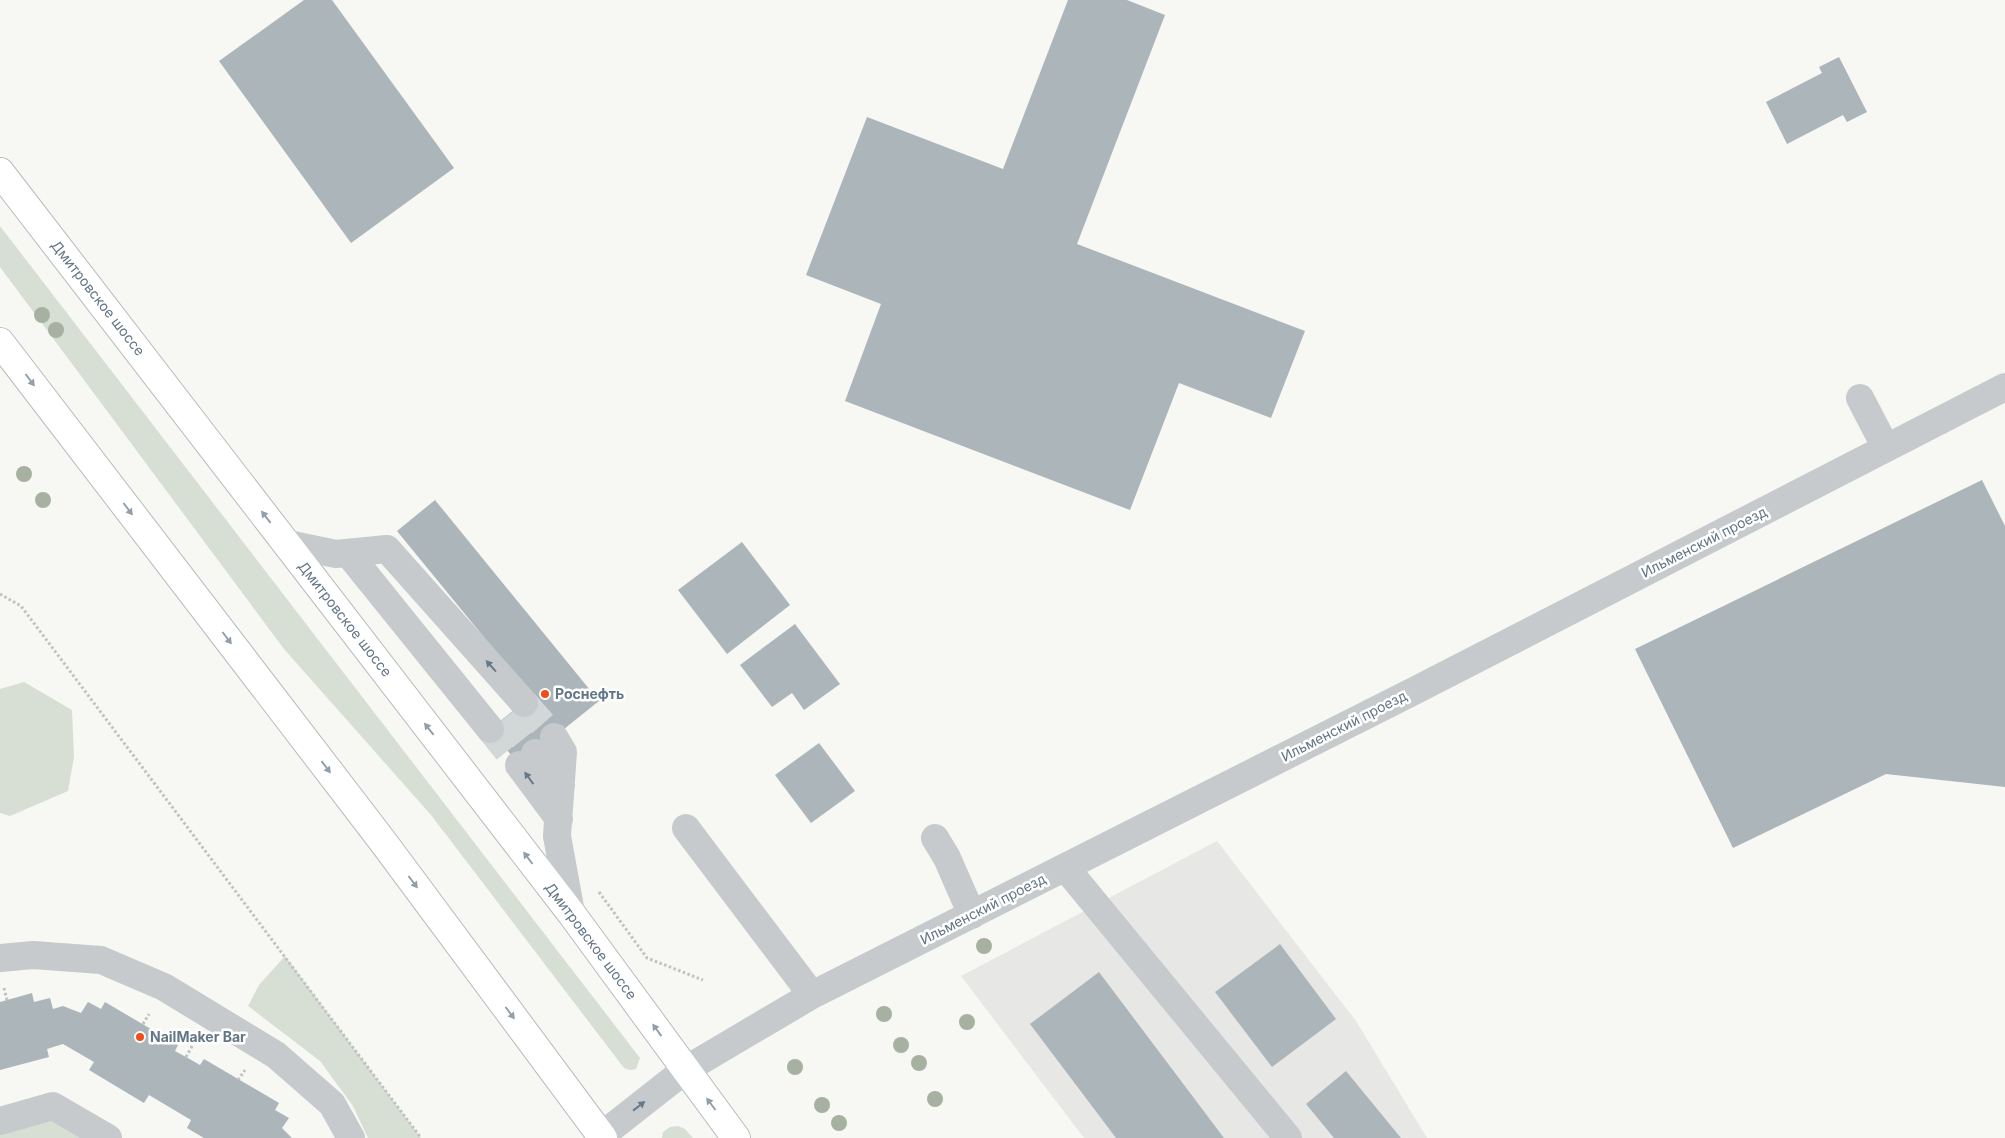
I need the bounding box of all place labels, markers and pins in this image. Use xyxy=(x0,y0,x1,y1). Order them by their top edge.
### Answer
place label: Роснефть xyxy=(555,685,624,702)
marker: Роснефть xyxy=(539,688,551,700)
place label: NailMaker Bar xyxy=(150,1028,246,1045)
marker: NailMaker Bar xyxy=(134,1031,146,1043)

